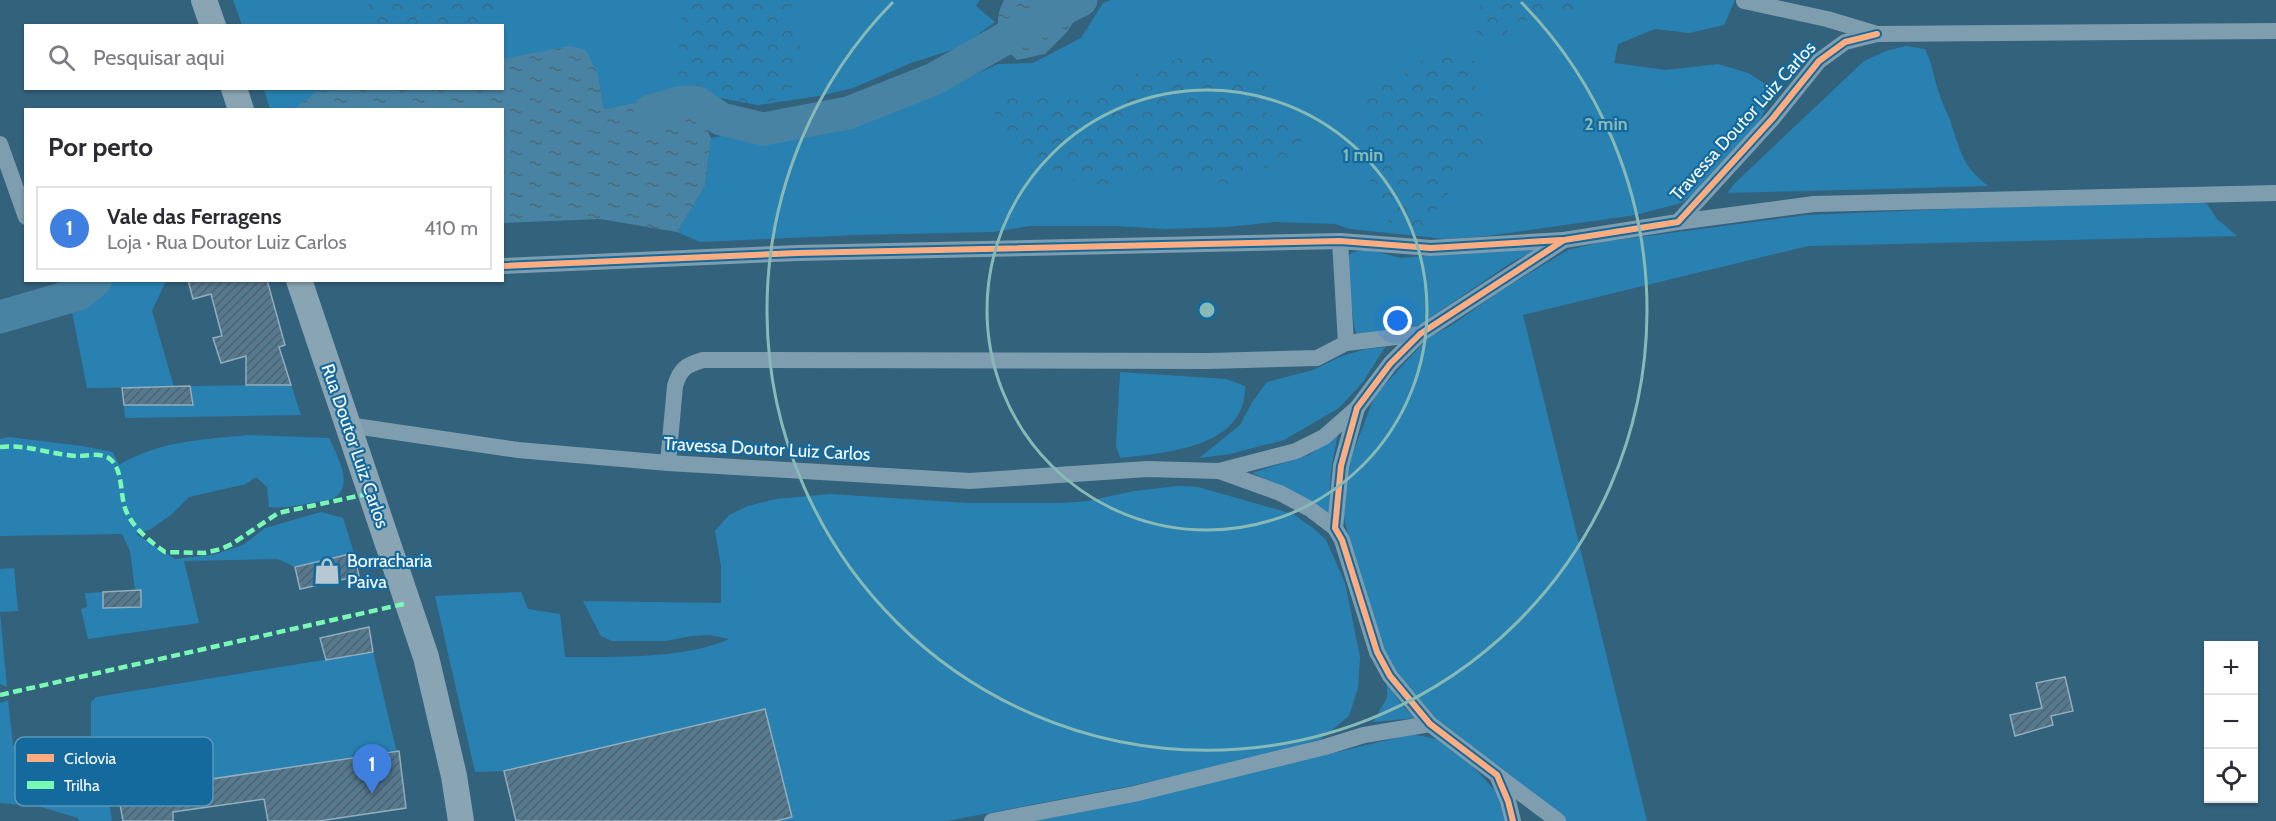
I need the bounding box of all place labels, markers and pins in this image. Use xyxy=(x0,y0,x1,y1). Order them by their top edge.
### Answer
centre of rings xyxy=(1197,300,1217,320)
place label: Borracharia Paiva xyxy=(347,550,433,593)
shop icon: Borracharia Paiva xyxy=(312,556,342,586)
pin: 1 xyxy=(352,744,392,794)

